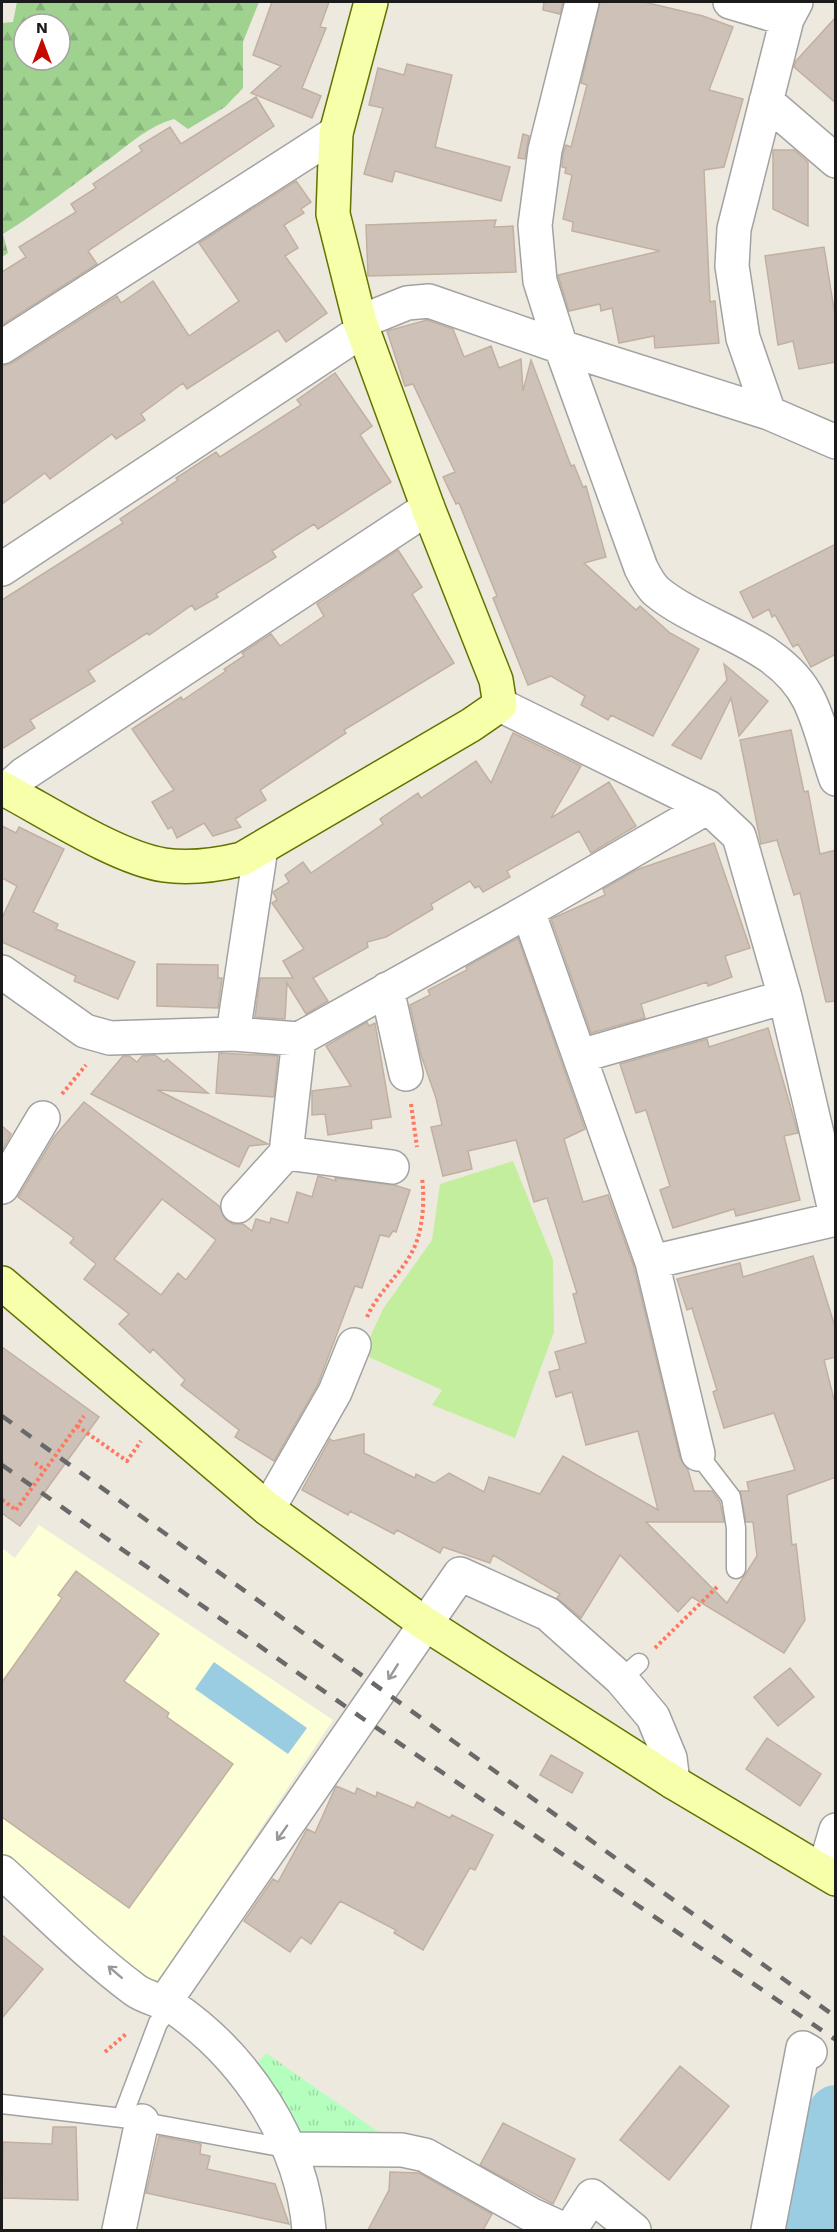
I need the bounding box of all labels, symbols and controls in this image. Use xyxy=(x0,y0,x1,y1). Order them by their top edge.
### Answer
north arrow xyxy=(12,12,72,72)
text: N xyxy=(36,18,48,37)
one-way arrow xyxy=(386,1663,398,1680)
one-way arrow xyxy=(276,1824,288,1840)
one-way arrow xyxy=(108,1965,123,1979)

